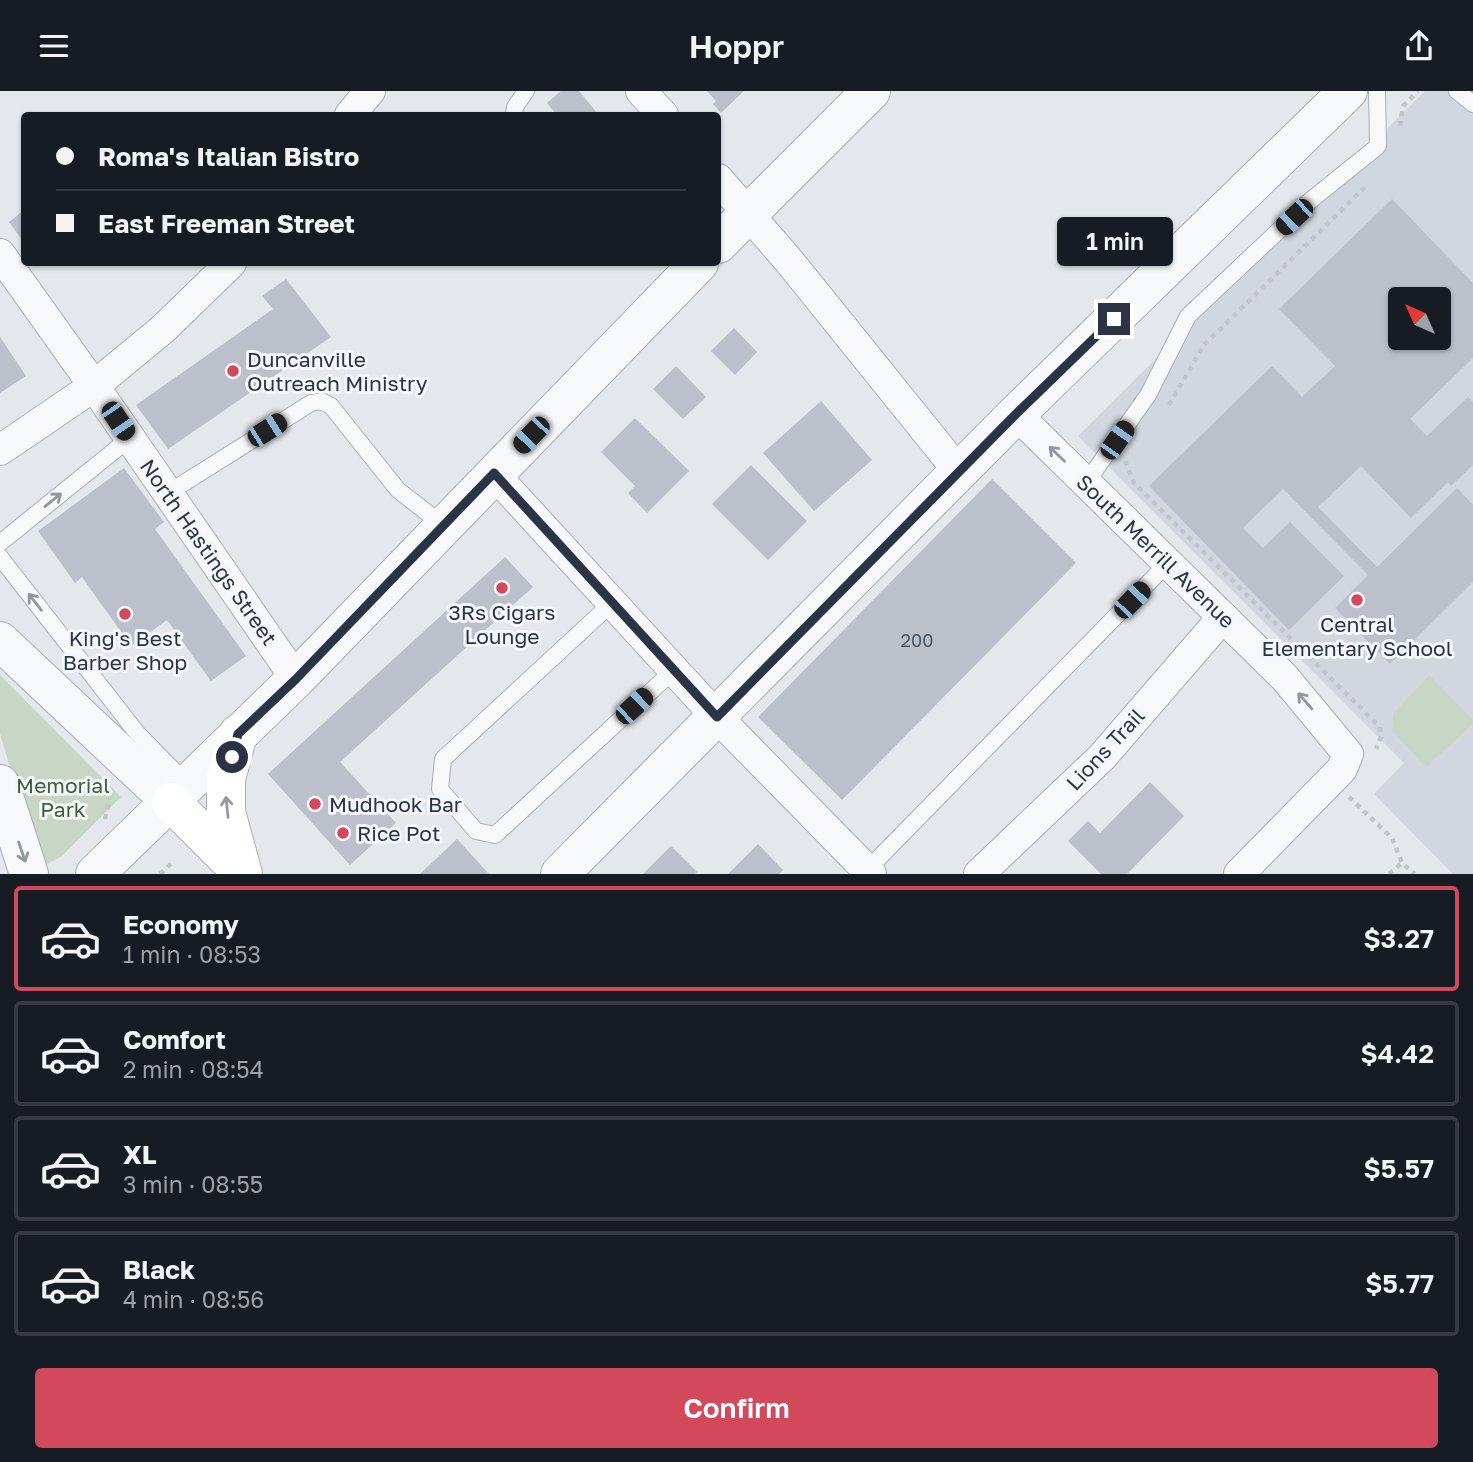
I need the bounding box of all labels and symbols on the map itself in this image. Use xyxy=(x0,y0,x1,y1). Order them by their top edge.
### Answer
car xyxy=(1272,195,1317,239)
callout: 1 min xyxy=(1056,217,1172,267)
north arrow xyxy=(1388,287,1451,350)
route end xyxy=(1098,303,1130,335)
place label: Duncanville Outreach Ministry xyxy=(247,346,428,396)
marker: Duncanville Outreach Ministry xyxy=(225,363,241,379)
car xyxy=(98,398,139,444)
car xyxy=(244,410,291,450)
car xyxy=(509,413,554,457)
car xyxy=(1097,417,1138,463)
one-way arrow xyxy=(1048,446,1065,463)
street label: North Hastings Street xyxy=(135,454,283,650)
street label: South Merrill Avenue xyxy=(1071,469,1241,633)
one-way arrow xyxy=(44,492,62,508)
car xyxy=(1110,578,1155,622)
marker: 3Rs Cigars Lounge xyxy=(494,580,510,596)
marker: Central Elementary School xyxy=(1349,592,1365,608)
one-way arrow xyxy=(28,593,43,611)
place label: 3Rs Cigars Lounge xyxy=(449,599,555,649)
marker: King's Best Barber Shop xyxy=(117,606,133,622)
place label: Central Elementary School xyxy=(1262,611,1452,661)
place label: King's Best Barber Shop xyxy=(63,625,187,675)
house number: 200 xyxy=(901,629,933,651)
car xyxy=(612,684,657,728)
one-way arrow xyxy=(1297,692,1313,710)
street label: Lions Trail xyxy=(1060,703,1150,795)
route start xyxy=(216,741,248,773)
park label: Memorial Park xyxy=(16,772,110,822)
place label: Mudhook Bar xyxy=(329,791,462,817)
one-way arrow xyxy=(220,796,233,819)
marker: Mudhook Bar xyxy=(307,796,323,812)
place label: Rice Pot xyxy=(357,820,440,846)
marker: Rice Pot xyxy=(335,825,351,841)
one-way arrow xyxy=(17,841,29,863)

